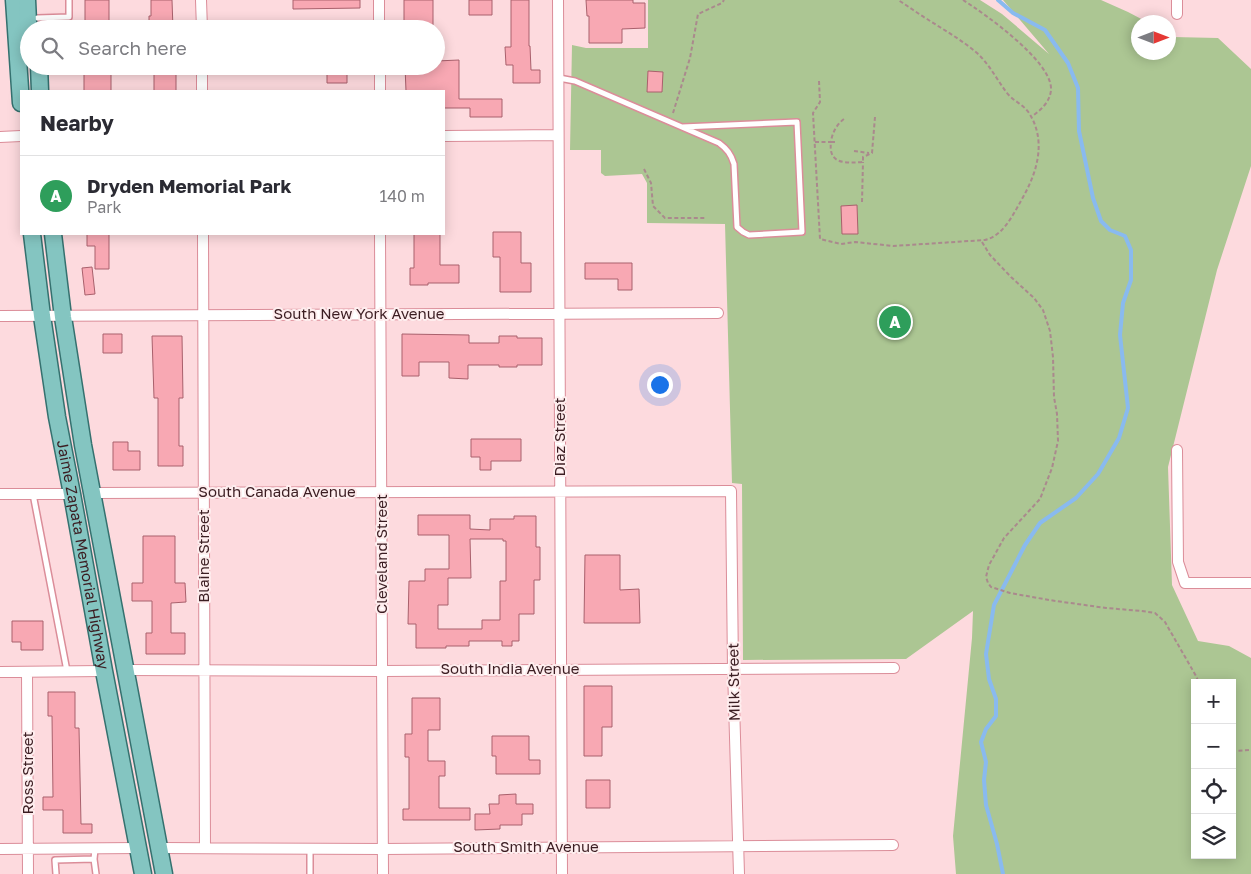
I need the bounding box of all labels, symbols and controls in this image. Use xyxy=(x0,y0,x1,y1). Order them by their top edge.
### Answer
north arrow xyxy=(1131,15,1176,60)
search box xyxy=(20,20,445,75)
icon: search xyxy=(38,34,66,62)
text: Search here xyxy=(78,36,187,59)
text: Nearby xyxy=(40,110,114,136)
text: Dryden Memorial Park xyxy=(87,174,291,197)
text: A xyxy=(50,186,62,206)
text: 140 m xyxy=(379,186,425,206)
text: Park xyxy=(87,197,122,217)
pin: A xyxy=(879,303,911,341)
street label: South New York Avenue xyxy=(274,304,445,322)
your location xyxy=(647,372,673,398)
street label: Diaz Street xyxy=(550,398,568,476)
street label: Jaime Zapata Memorial Highway xyxy=(54,438,114,671)
street label: South Canada Avenue xyxy=(198,482,356,500)
street label: Cleveland Street xyxy=(372,494,390,614)
street label: Blaine Street xyxy=(194,509,212,603)
street label: Milk Street xyxy=(723,643,743,721)
street label: South India Avenue xyxy=(440,659,580,677)
map controls xyxy=(1191,679,1236,859)
button: + xyxy=(1191,679,1236,724)
button: − xyxy=(1191,724,1236,769)
street label: Ross Street xyxy=(18,731,36,815)
button: locate xyxy=(1191,769,1236,814)
button: layers xyxy=(1191,814,1236,859)
street label: South Smith Avenue xyxy=(453,837,599,855)

